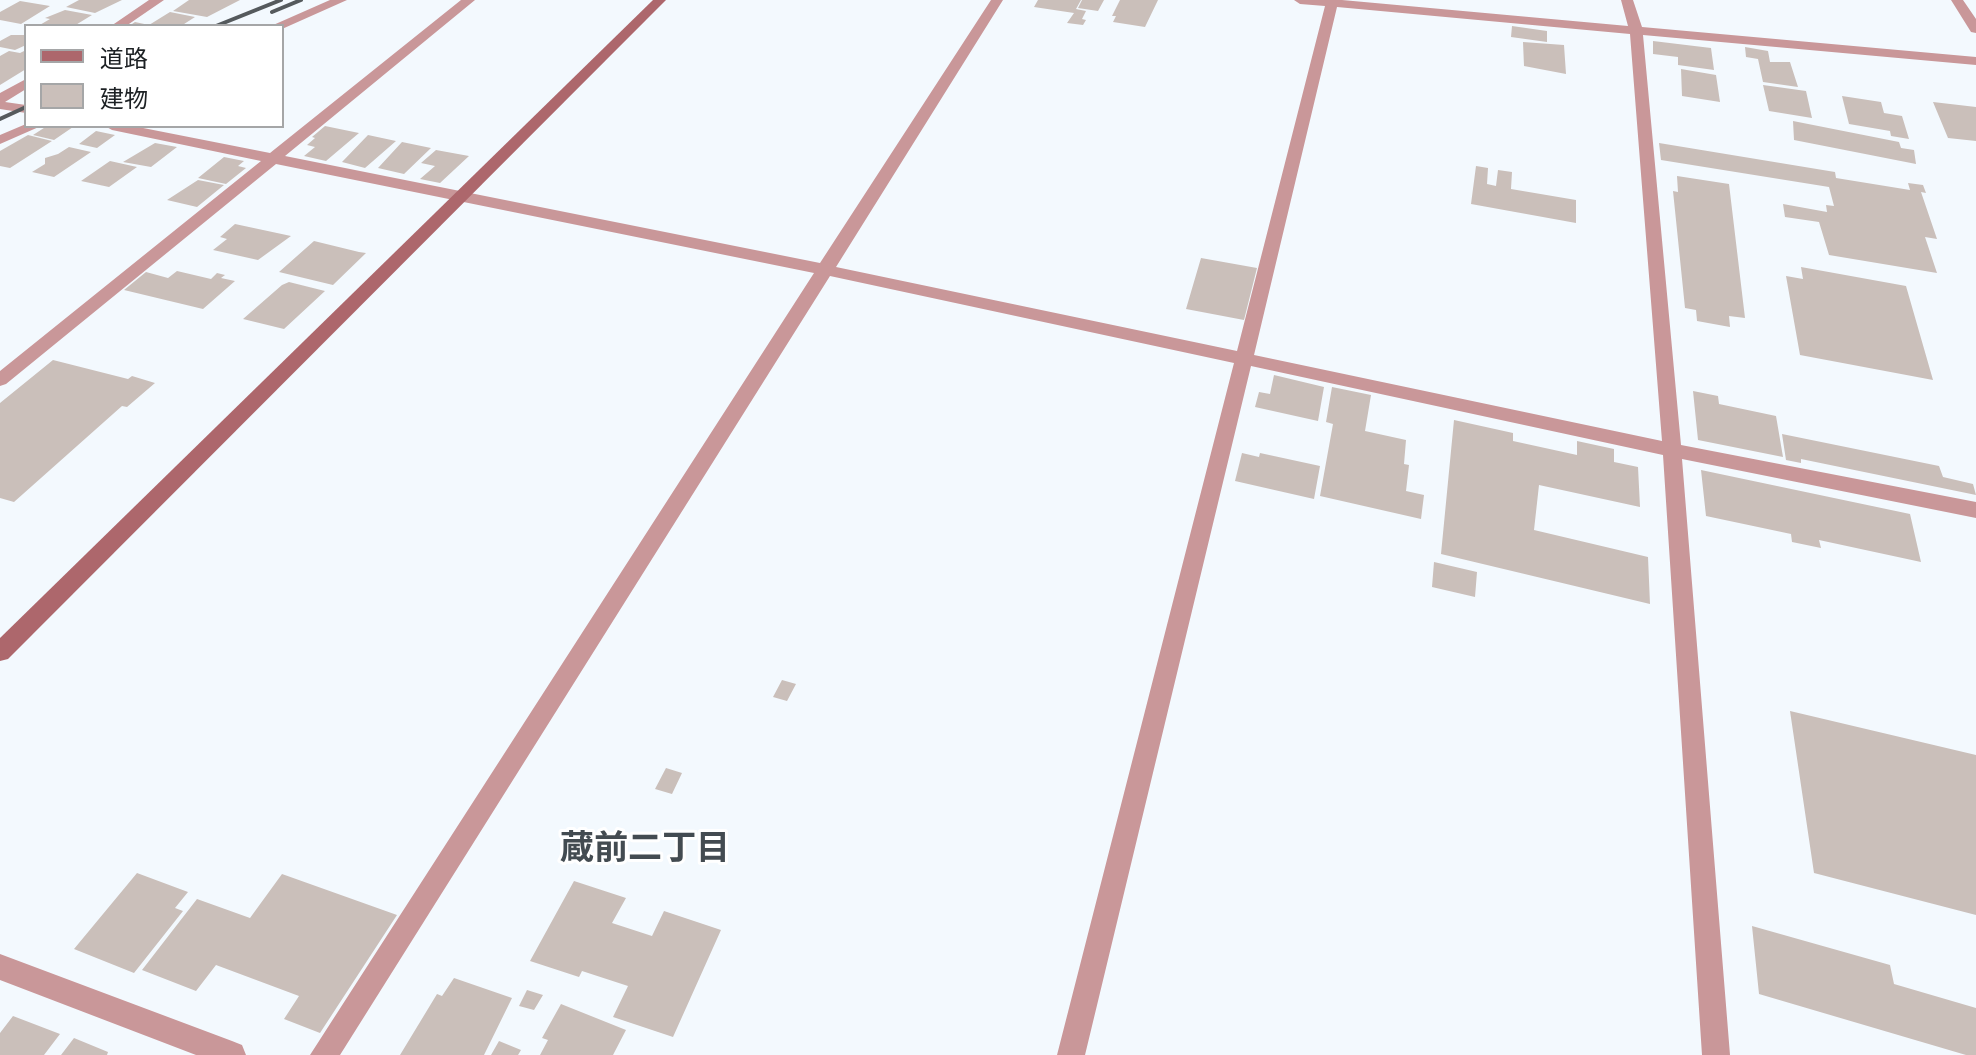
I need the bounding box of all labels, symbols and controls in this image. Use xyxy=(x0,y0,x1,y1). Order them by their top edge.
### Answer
legend xyxy=(24,24,284,128)
text: 道路 xyxy=(100,45,148,73)
text: 建物 xyxy=(100,85,148,113)
district label: 蔵前二丁目 xyxy=(560,830,730,870)

